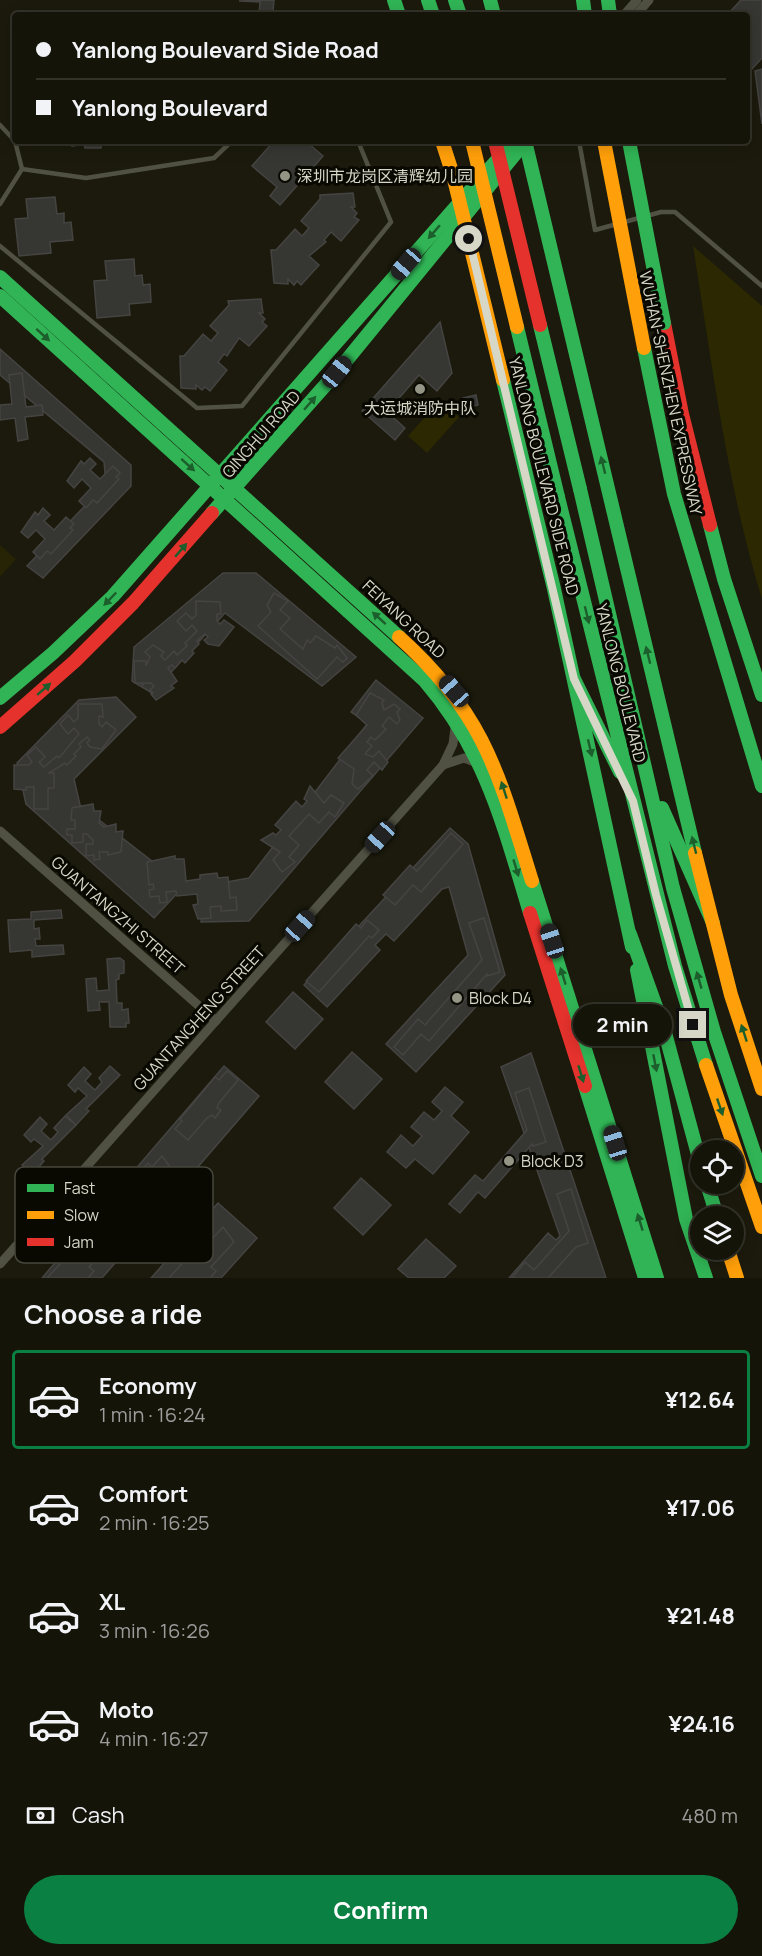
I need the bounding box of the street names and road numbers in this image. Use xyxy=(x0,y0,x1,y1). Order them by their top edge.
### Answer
street label: WUHAN-SHENZHEN EXPRESSWAY xyxy=(634,269,708,517)
street label: YANLONG BOULEVARD SIDE ROAD xyxy=(504,354,584,598)
street label: QINGHUI ROAD xyxy=(217,386,305,482)
street label: FEIYANG ROAD xyxy=(358,575,450,663)
street label: YANLONG BOULEVARD xyxy=(591,601,651,765)
street label: GUANTANGZHI STREET xyxy=(47,851,190,979)
street label: GUANTANGHENG STREET xyxy=(128,941,270,1095)

